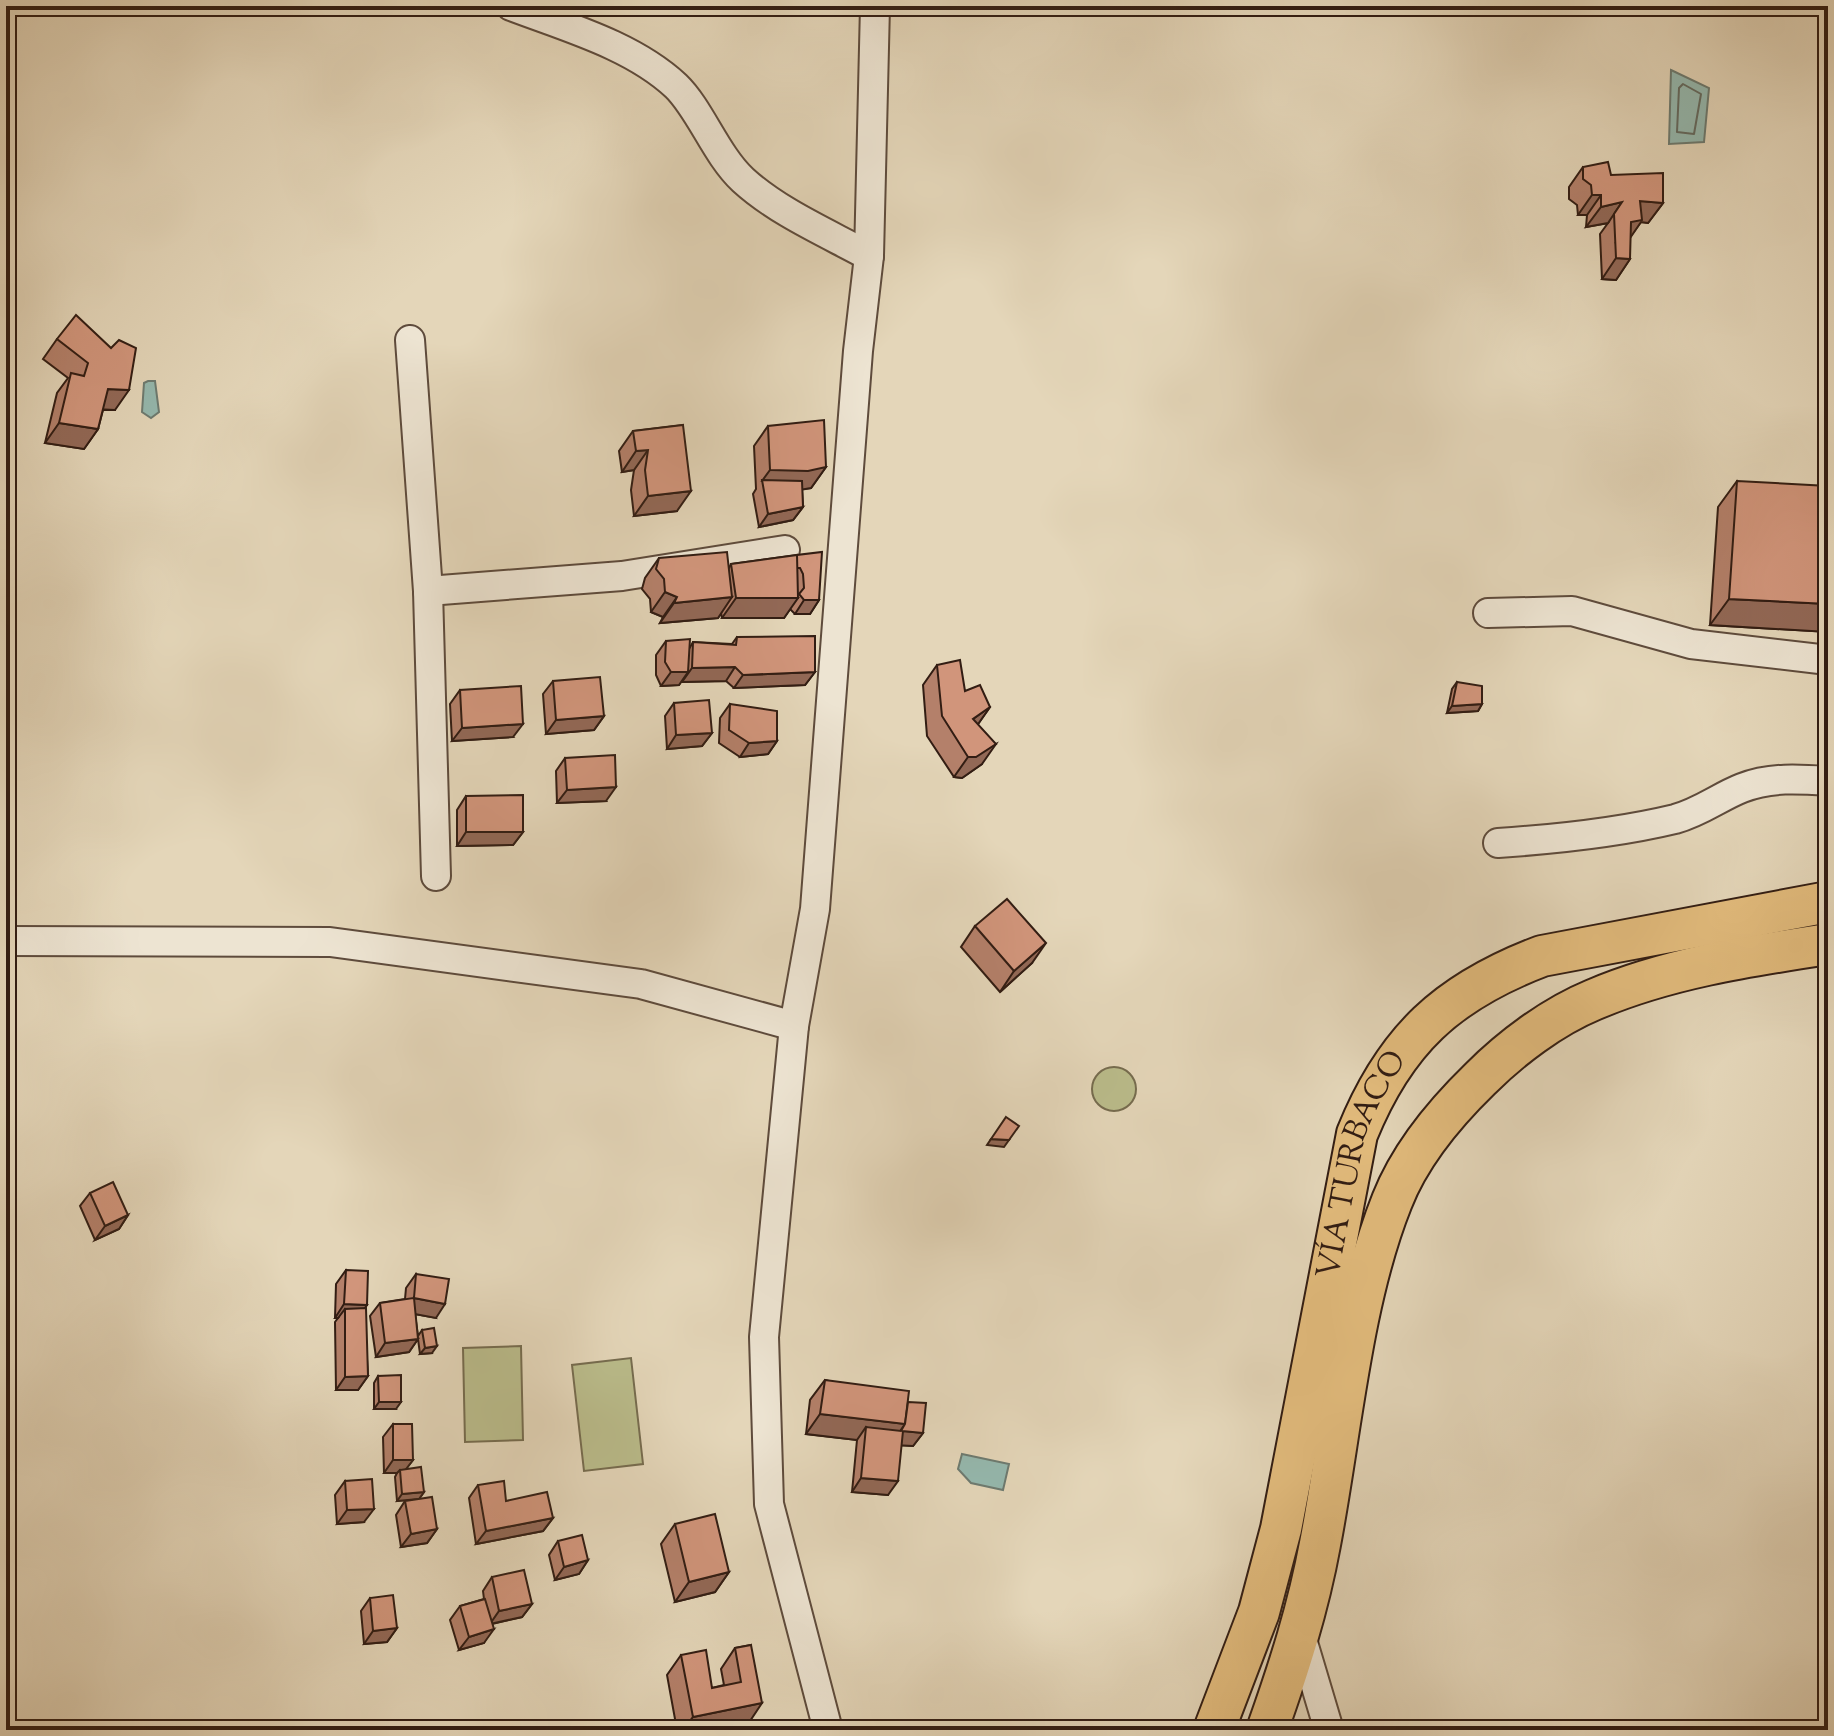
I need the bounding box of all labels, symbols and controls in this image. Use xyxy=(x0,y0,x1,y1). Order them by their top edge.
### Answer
street label: VÍA TURBACO xyxy=(1307,1042,1419,1283)

